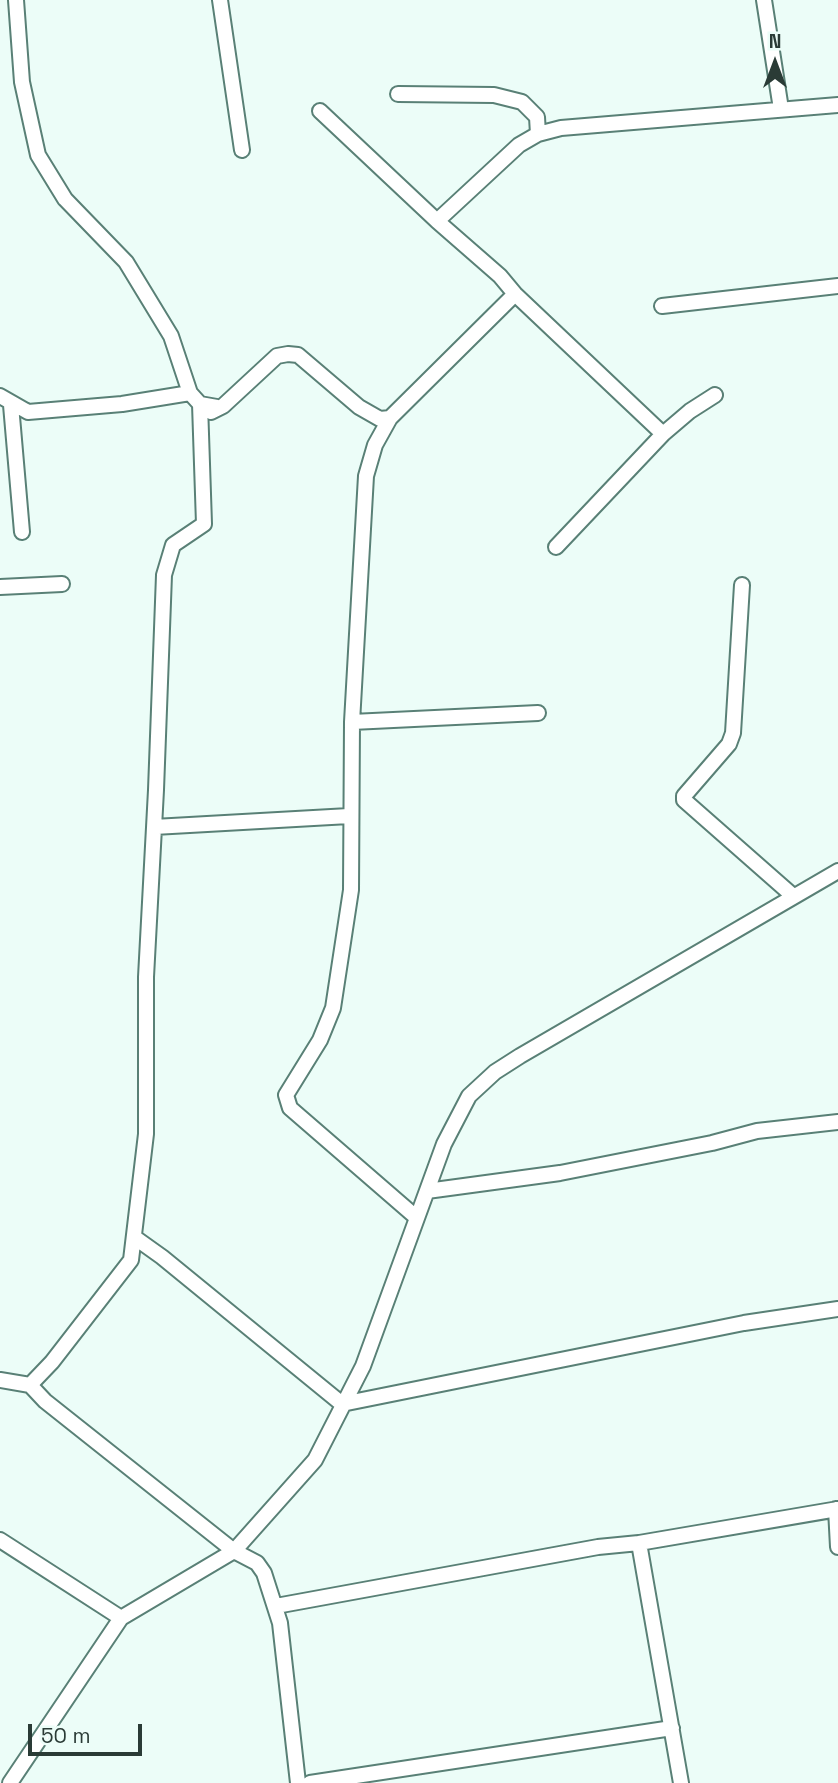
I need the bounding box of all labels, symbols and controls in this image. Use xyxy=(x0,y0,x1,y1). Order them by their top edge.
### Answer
north arrow xyxy=(740,28,810,98)
text: N xyxy=(769,29,781,54)
scale bar xyxy=(32,1710,145,1754)
text: 50 m xyxy=(41,1722,91,1749)

